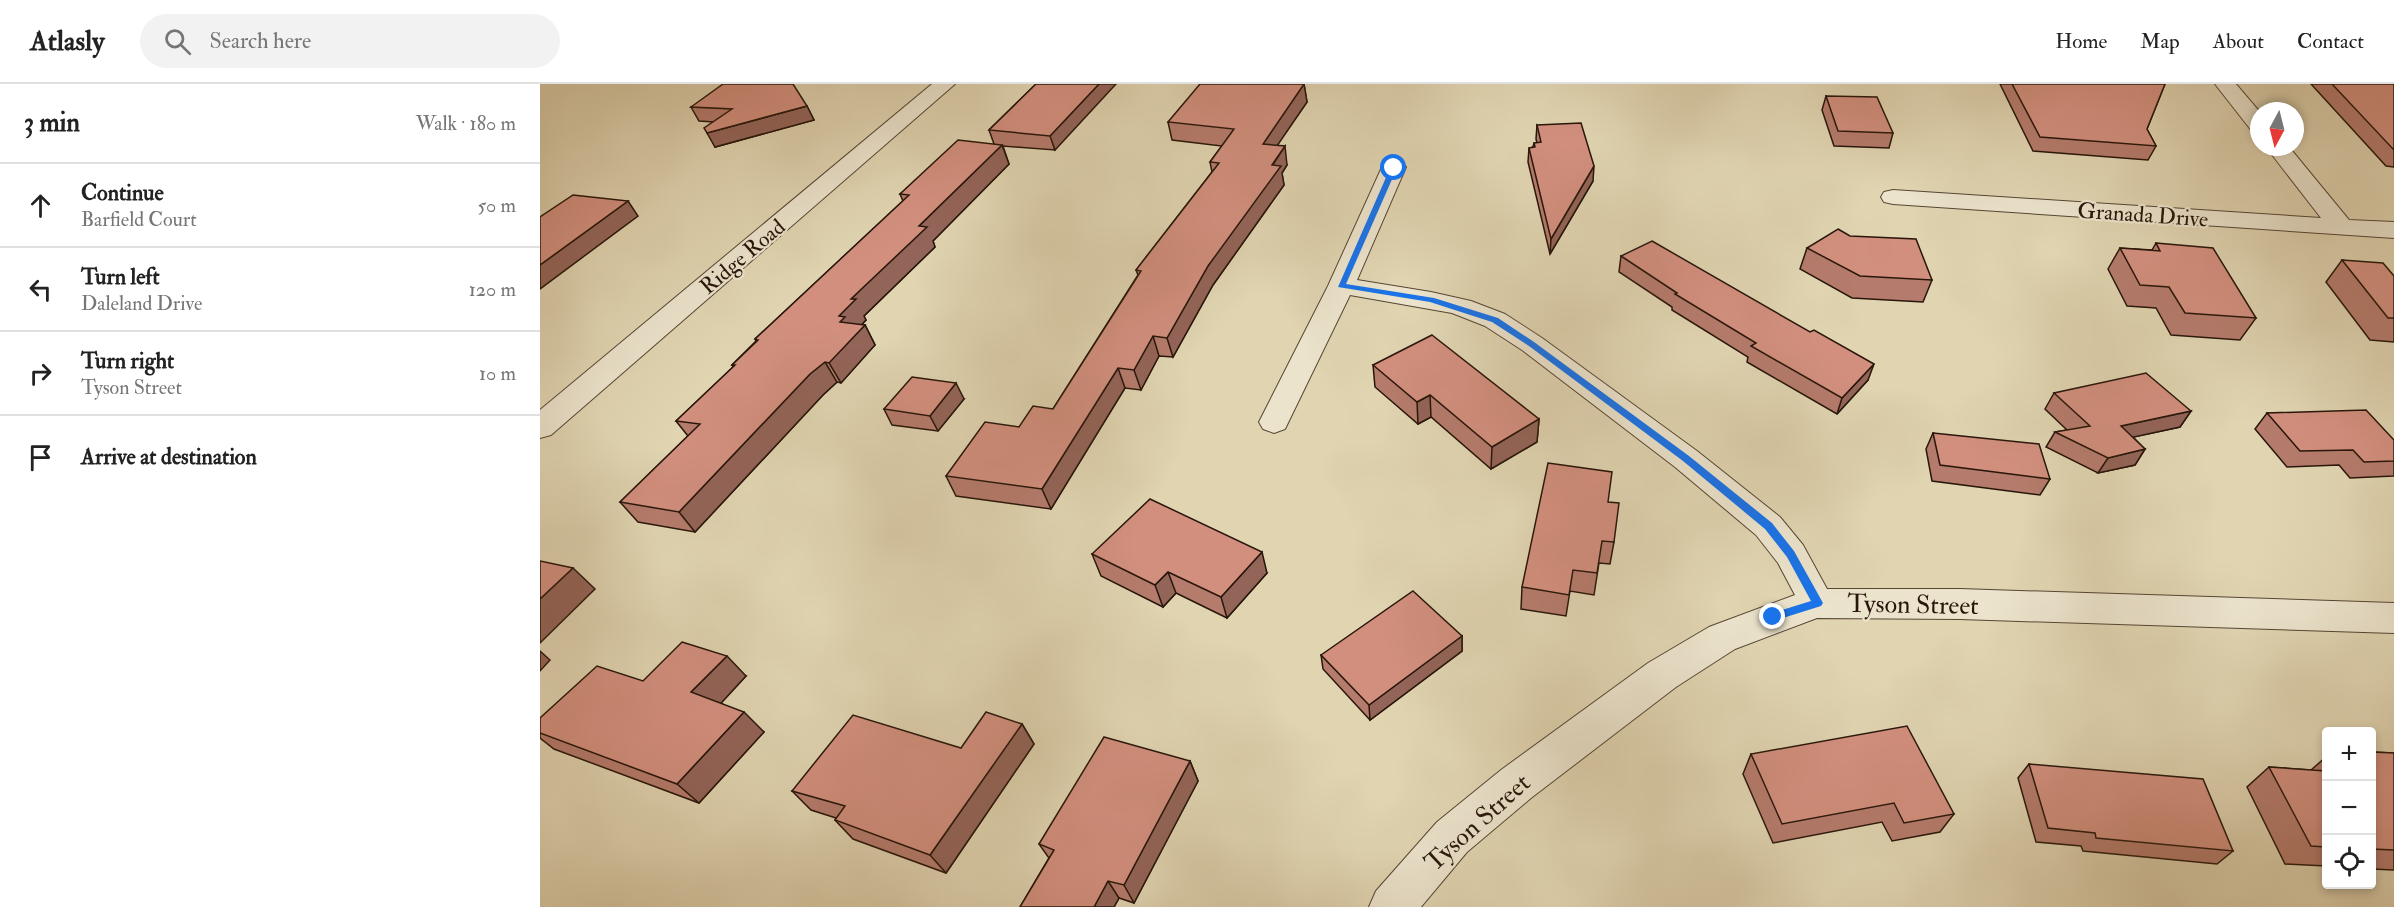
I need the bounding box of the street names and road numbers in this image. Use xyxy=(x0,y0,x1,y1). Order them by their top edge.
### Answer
street label: Granada Drive xyxy=(2077,196,2209,234)
street label: Ridge Road xyxy=(694,213,791,301)
street label: Tyson Street xyxy=(1847,588,1979,622)
street label: Tyson Street xyxy=(1418,767,1537,879)

